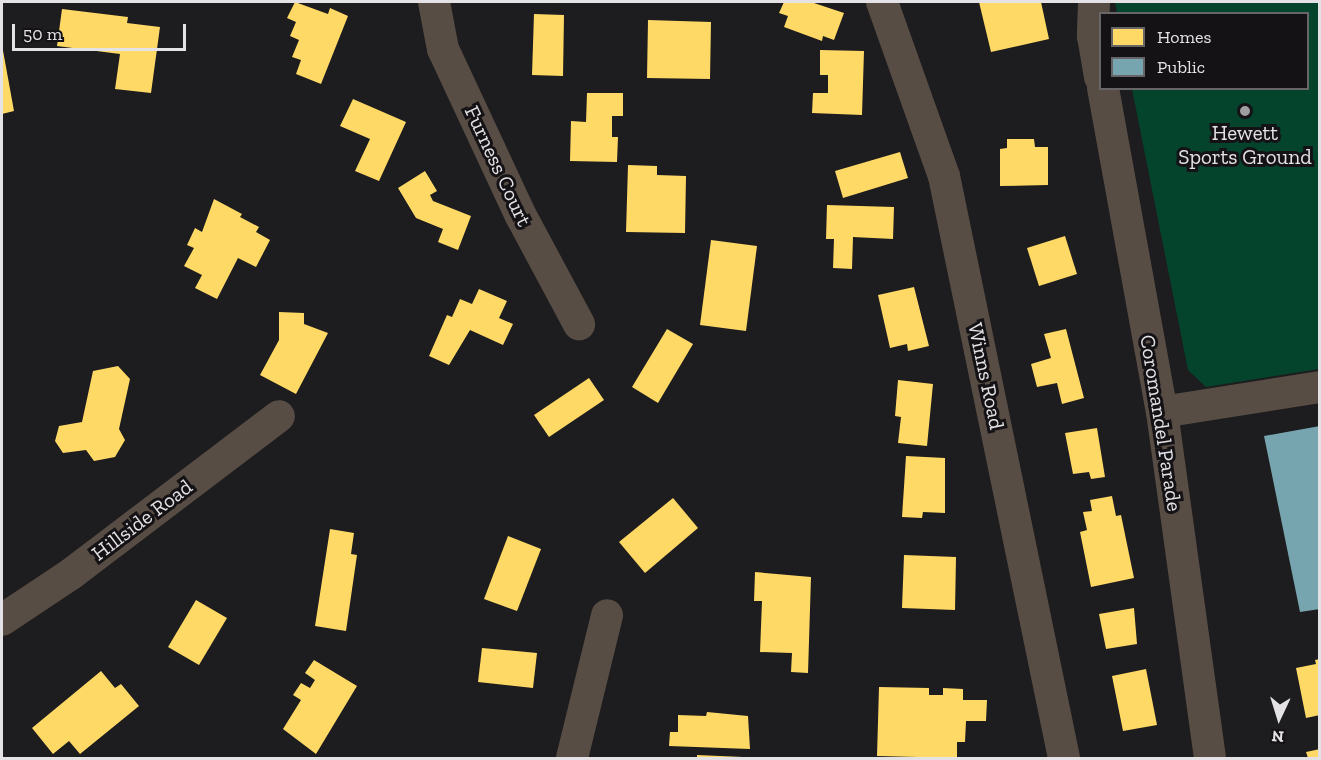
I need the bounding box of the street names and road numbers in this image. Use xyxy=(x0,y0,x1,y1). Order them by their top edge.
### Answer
street label: Furness Court xyxy=(459,102,537,230)
street label: Winns Road xyxy=(962,320,1010,432)
street label: Coromandel Parade xyxy=(1135,333,1187,513)
street label: Hillside Road xyxy=(87,474,197,566)

